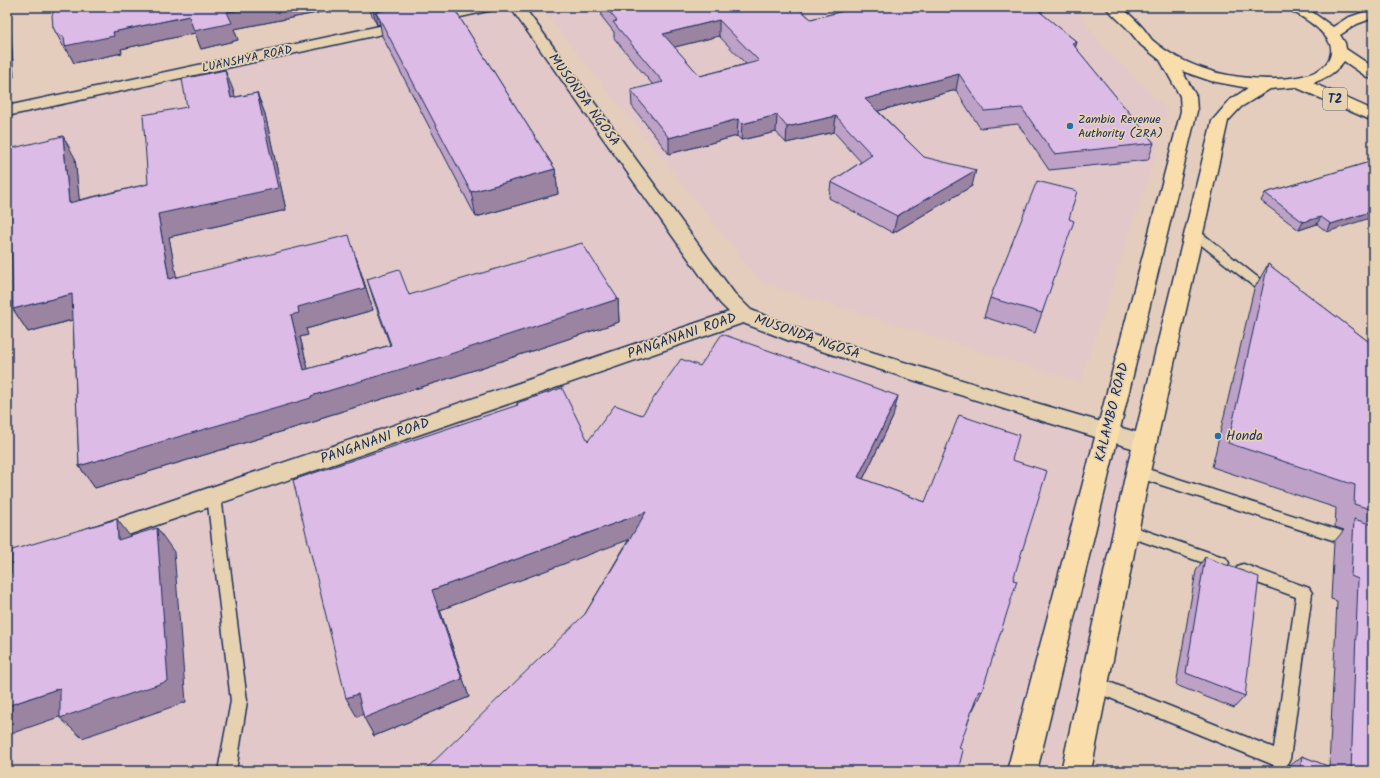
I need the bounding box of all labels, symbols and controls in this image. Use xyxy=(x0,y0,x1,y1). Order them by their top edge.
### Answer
street label: LUANSHYA ROAD xyxy=(200,40,294,78)
street label: MUSONDA NGOSA xyxy=(543,49,625,151)
road number: T2 xyxy=(1323,88,1347,110)
place label: Zambia Revenue Authority (ZRA) xyxy=(1078,110,1163,143)
marker: Zambia Revenue Authority (ZRA) xyxy=(1065,121,1075,131)
street label: PANGANANI ROAD xyxy=(624,307,740,365)
street label: MUSONDA NGOSA xyxy=(751,309,863,365)
street label: KALAMBO ROAD xyxy=(1089,360,1135,464)
street label: PANGANANI ROAD xyxy=(317,412,433,470)
place label: Honda xyxy=(1226,425,1263,447)
marker: Honda xyxy=(1213,431,1223,441)

